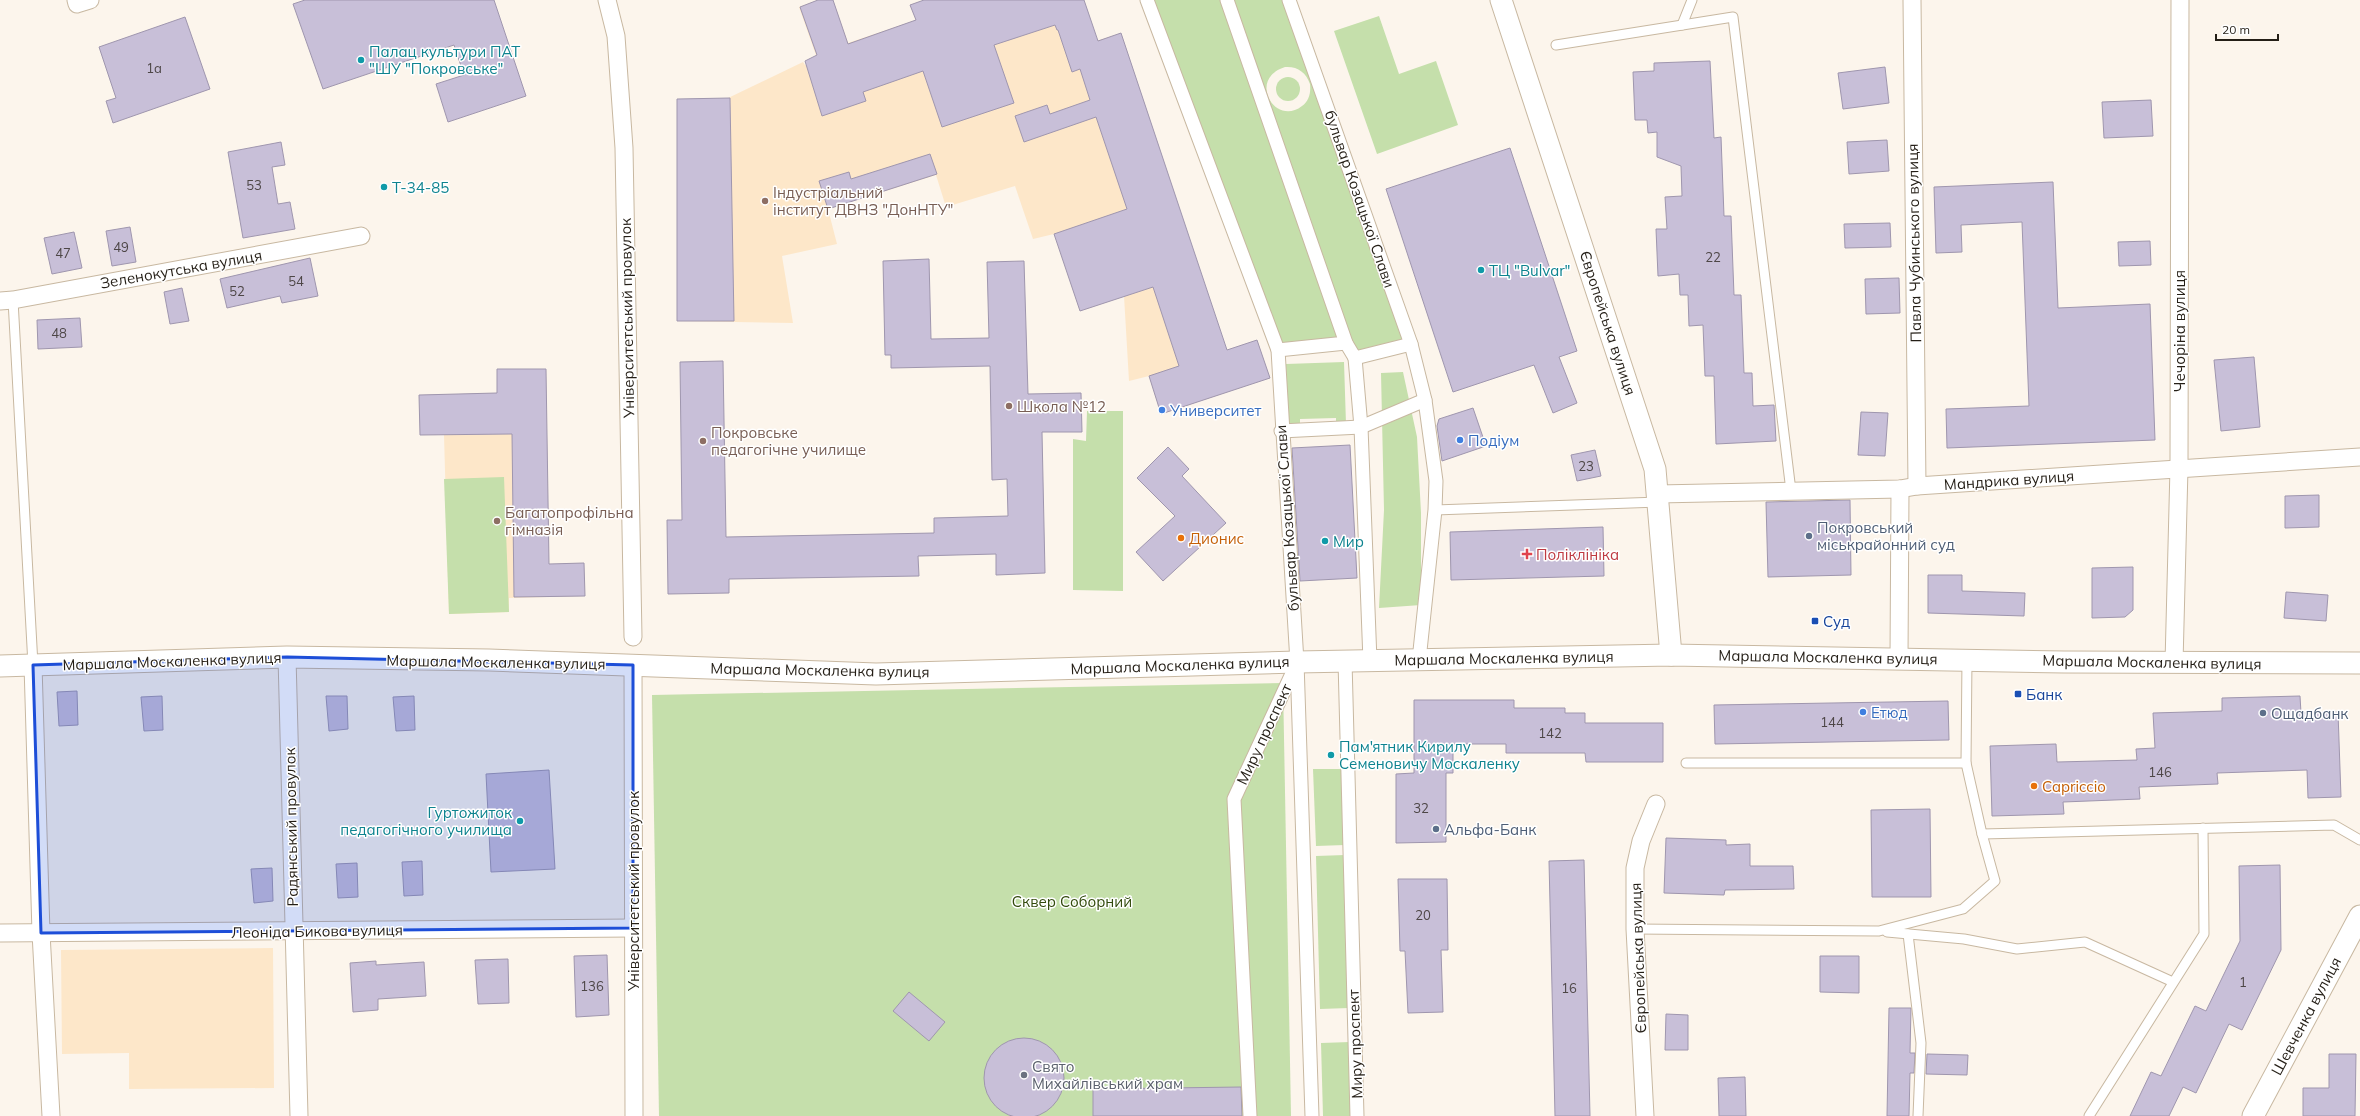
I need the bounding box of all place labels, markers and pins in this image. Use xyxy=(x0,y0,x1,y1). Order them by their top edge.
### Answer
place label: Палац культури ПАТ "ШУ "Покровське" xyxy=(369,42,520,78)
marker: Палац культури ПАТ "ШУ "Покровське" xyxy=(356,55,366,65)
place label: Т-34-85 xyxy=(392,178,449,197)
marker: Т-34-85 xyxy=(379,182,389,192)
place label: Індустріальний інститут ДВНЗ "ДонНТУ" xyxy=(773,183,954,219)
marker: Індустріальний інститут ДВНЗ "ДонНТУ" xyxy=(760,196,770,206)
place label: ТЦ "Bulvar" xyxy=(1489,261,1570,280)
marker: ТЦ "Bulvar" xyxy=(1476,265,1486,275)
place label: Школа №12 xyxy=(1017,397,1106,416)
marker: Школа №12 xyxy=(1004,401,1014,411)
place label: Университет xyxy=(1169,401,1262,420)
marker: Университет xyxy=(1157,405,1167,415)
place label: Покровське педагогічне училище xyxy=(711,423,866,459)
place label: Подіум xyxy=(1468,431,1519,450)
marker: Подіум xyxy=(1455,435,1465,445)
marker: Покровське педагогічне училище xyxy=(698,436,708,446)
place label: Багатопрофільна гімназія xyxy=(505,503,634,539)
marker: Багатопрофільна гімназія xyxy=(492,516,502,526)
place label: Покровський міськрайонний суд xyxy=(1817,518,1955,554)
place label: Дионис xyxy=(1189,529,1244,548)
marker: Покровський міськрайонний суд xyxy=(1804,531,1814,541)
place label: Мир xyxy=(1333,532,1364,551)
marker: Дионис xyxy=(1176,533,1186,543)
marker: Мир xyxy=(1320,536,1330,546)
place label: Поліклініка xyxy=(1536,545,1619,564)
marker: Поліклініка xyxy=(1521,548,1533,560)
place label: Суд xyxy=(1823,612,1850,631)
marker: Суд xyxy=(1810,616,1820,626)
place label: Банк xyxy=(2026,685,2063,704)
marker: Банк xyxy=(2013,689,2023,699)
place label: Етюд xyxy=(1871,703,1908,722)
place label: Ощадбанк xyxy=(2271,704,2349,723)
marker: Етюд xyxy=(1858,707,1868,717)
marker: Ощадбанк xyxy=(2258,708,2268,718)
place label: Пам'ятник Кирилу Семеновичу Москаленку xyxy=(1339,737,1520,773)
marker: Пам'ятник Кирилу Семеновичу Москаленку xyxy=(1326,750,1336,760)
place label: Capriccio xyxy=(2042,777,2106,796)
marker: Capriccio xyxy=(2029,781,2039,791)
place label: Гуртожиток педагогічного училища xyxy=(340,803,513,839)
marker: Гуртожиток педагогічного училища xyxy=(515,816,525,826)
place label: Альфа-Банк xyxy=(1444,820,1537,839)
marker: Альфа-Банк xyxy=(1431,824,1441,834)
place label: Свято Михайлівський храм xyxy=(1032,1057,1183,1093)
marker: Свято Михайлівський храм xyxy=(1019,1070,1029,1080)

